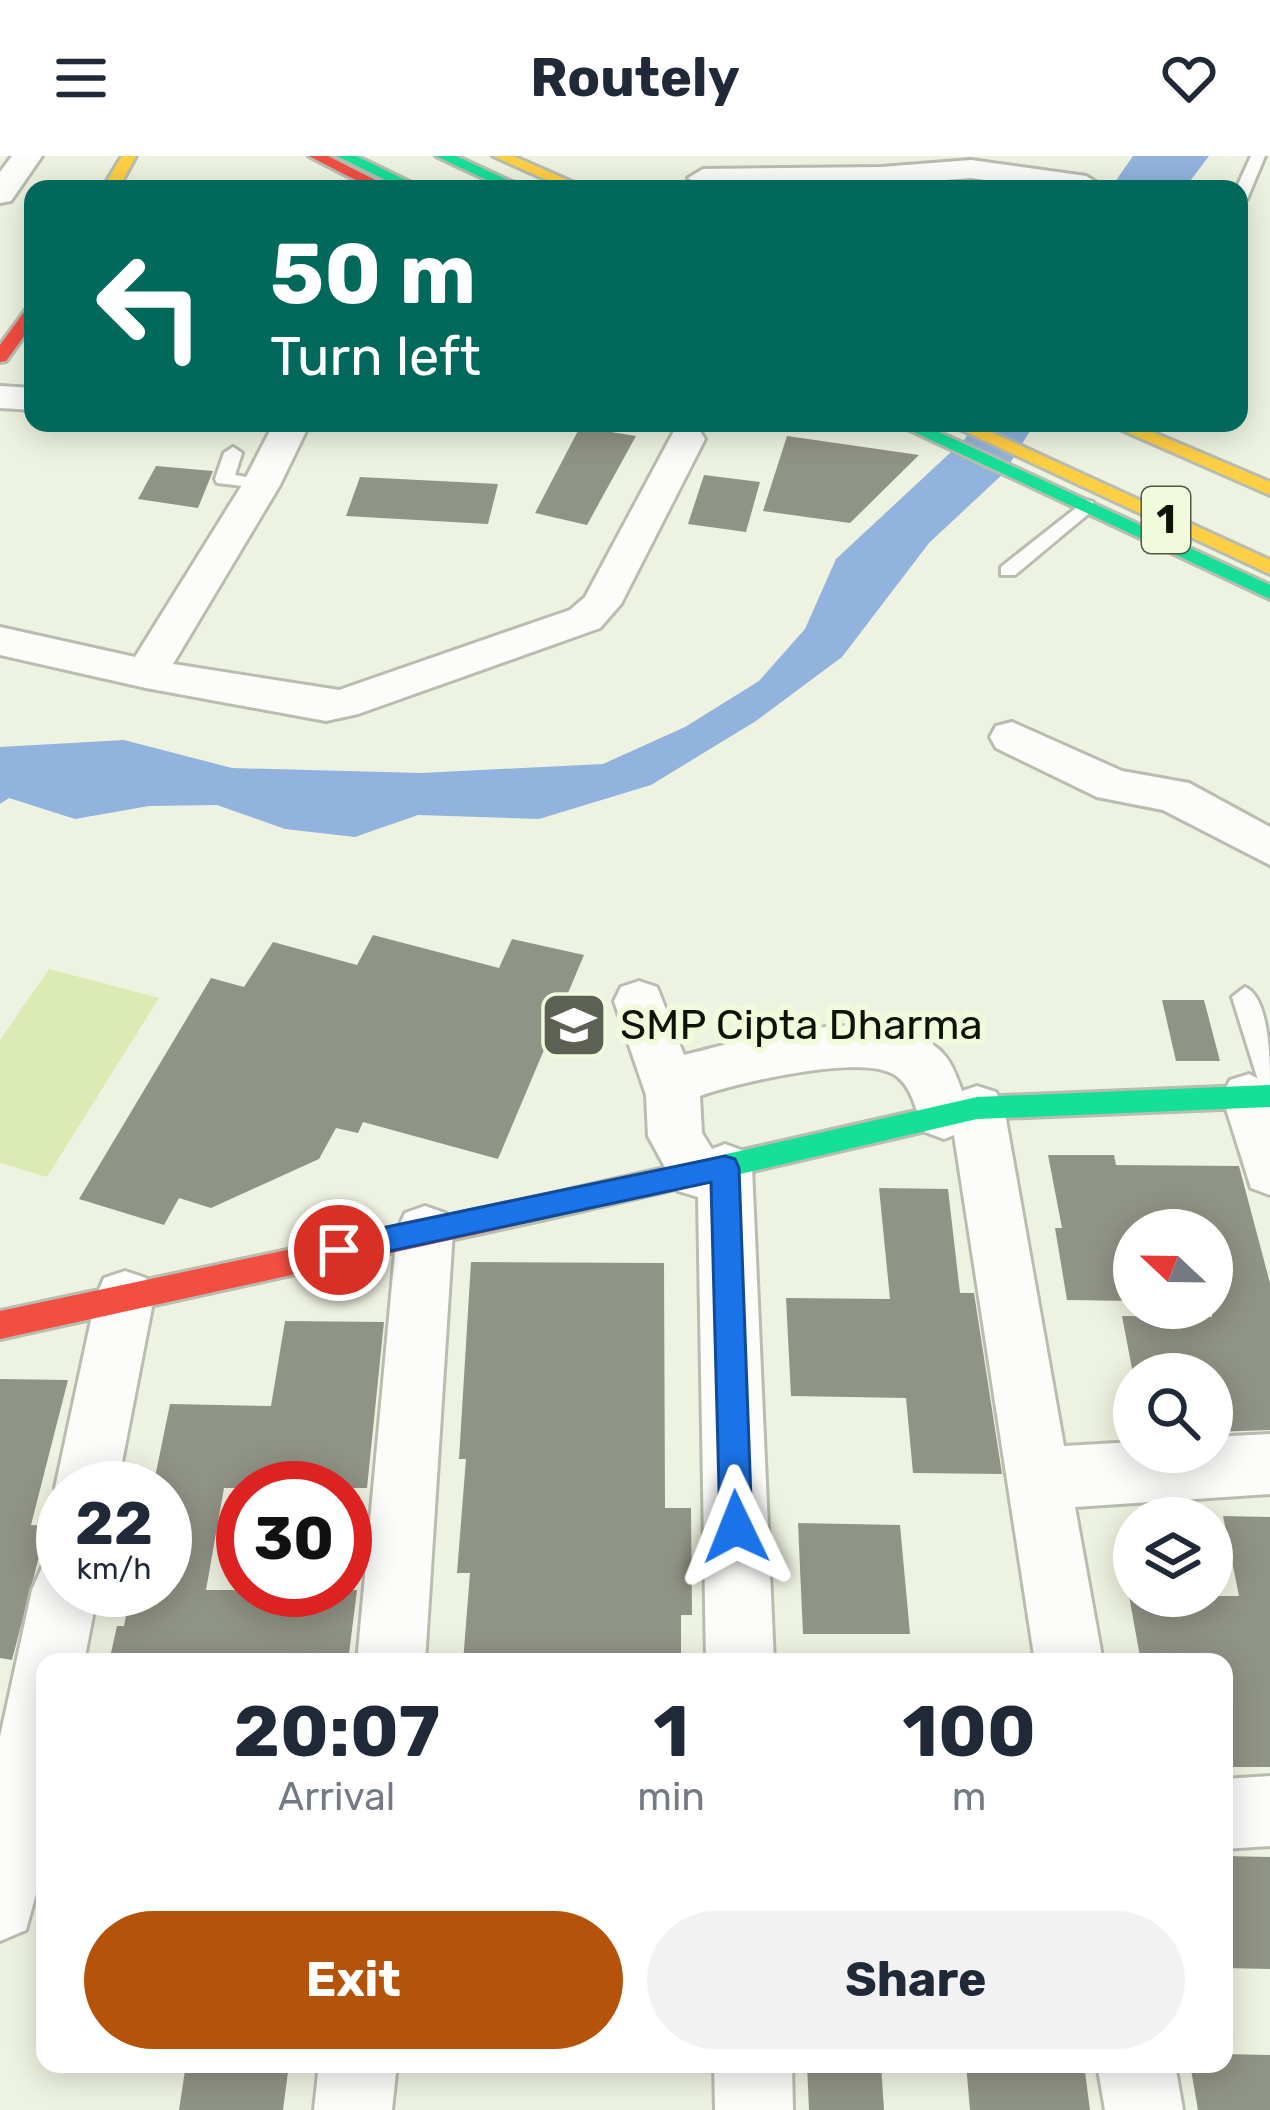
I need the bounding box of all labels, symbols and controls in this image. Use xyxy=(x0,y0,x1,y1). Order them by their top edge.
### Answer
icon: menu xyxy=(48,45,114,111)
icon: heart xyxy=(1156,45,1222,111)
text: Routely xyxy=(530,46,740,110)
text: 50 m xyxy=(270,224,476,324)
icon: left xyxy=(72,228,228,384)
text: Turn left xyxy=(270,325,481,389)
road number: 1 xyxy=(1142,487,1190,553)
school or university icon: SMP Cipta Dharma xyxy=(539,990,609,1060)
place label: SMP Cipta Dharma xyxy=(620,1000,983,1050)
pin xyxy=(288,1199,390,1301)
north arrow xyxy=(1113,1209,1233,1329)
map controls xyxy=(1113,1209,1233,1617)
icon: arrive xyxy=(306,1217,372,1283)
button: search xyxy=(1113,1353,1233,1473)
speed limit sign: 30 xyxy=(216,1461,372,1617)
position arrow xyxy=(673,1464,799,1590)
text: 22 xyxy=(75,1488,153,1559)
button: layers xyxy=(1113,1497,1233,1617)
text: km/h xyxy=(77,1551,151,1587)
text: 20:07 xyxy=(233,1689,440,1774)
text: 1 xyxy=(653,1689,689,1774)
text: 100 xyxy=(902,1689,1036,1774)
text: Arrival xyxy=(278,1774,395,1820)
text: min xyxy=(637,1774,705,1820)
text: m xyxy=(952,1774,986,1820)
button: Exit xyxy=(84,1911,623,2049)
button: Share xyxy=(647,1911,1185,2049)

